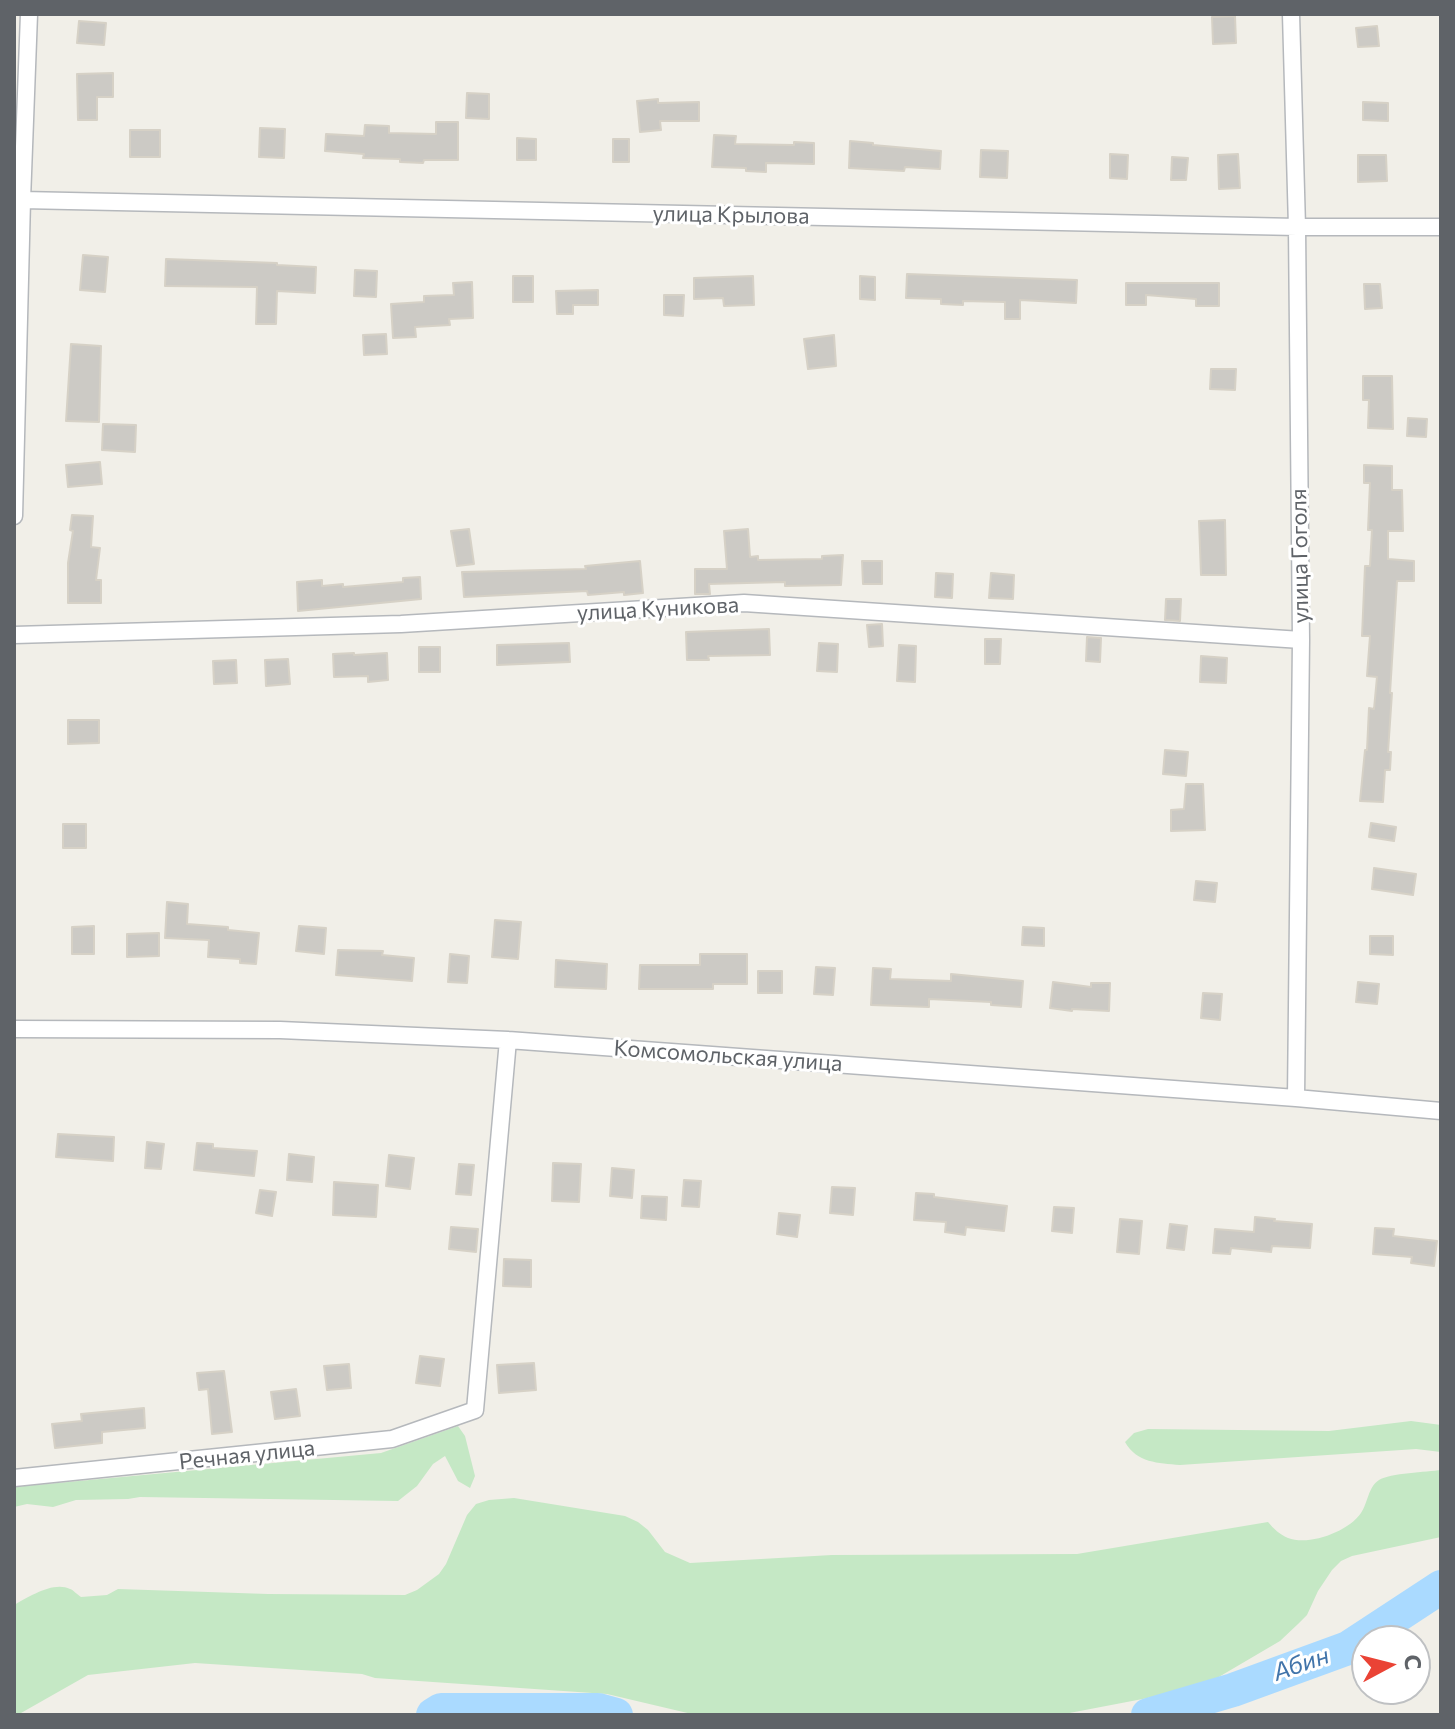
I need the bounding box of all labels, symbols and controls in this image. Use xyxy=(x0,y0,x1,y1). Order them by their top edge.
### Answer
street label: улица Крылова xyxy=(652,200,810,230)
street label: улица Гоголя xyxy=(1286,488,1314,624)
street label: улица Куникова xyxy=(576,592,740,626)
street label: Комсомольская улица xyxy=(613,1035,843,1077)
street label: Речная улица xyxy=(178,1435,316,1475)
north arrow xyxy=(1351,1625,1431,1705)
water label: Абин xyxy=(1269,1641,1333,1687)
text: С xyxy=(1399,1653,1428,1671)

